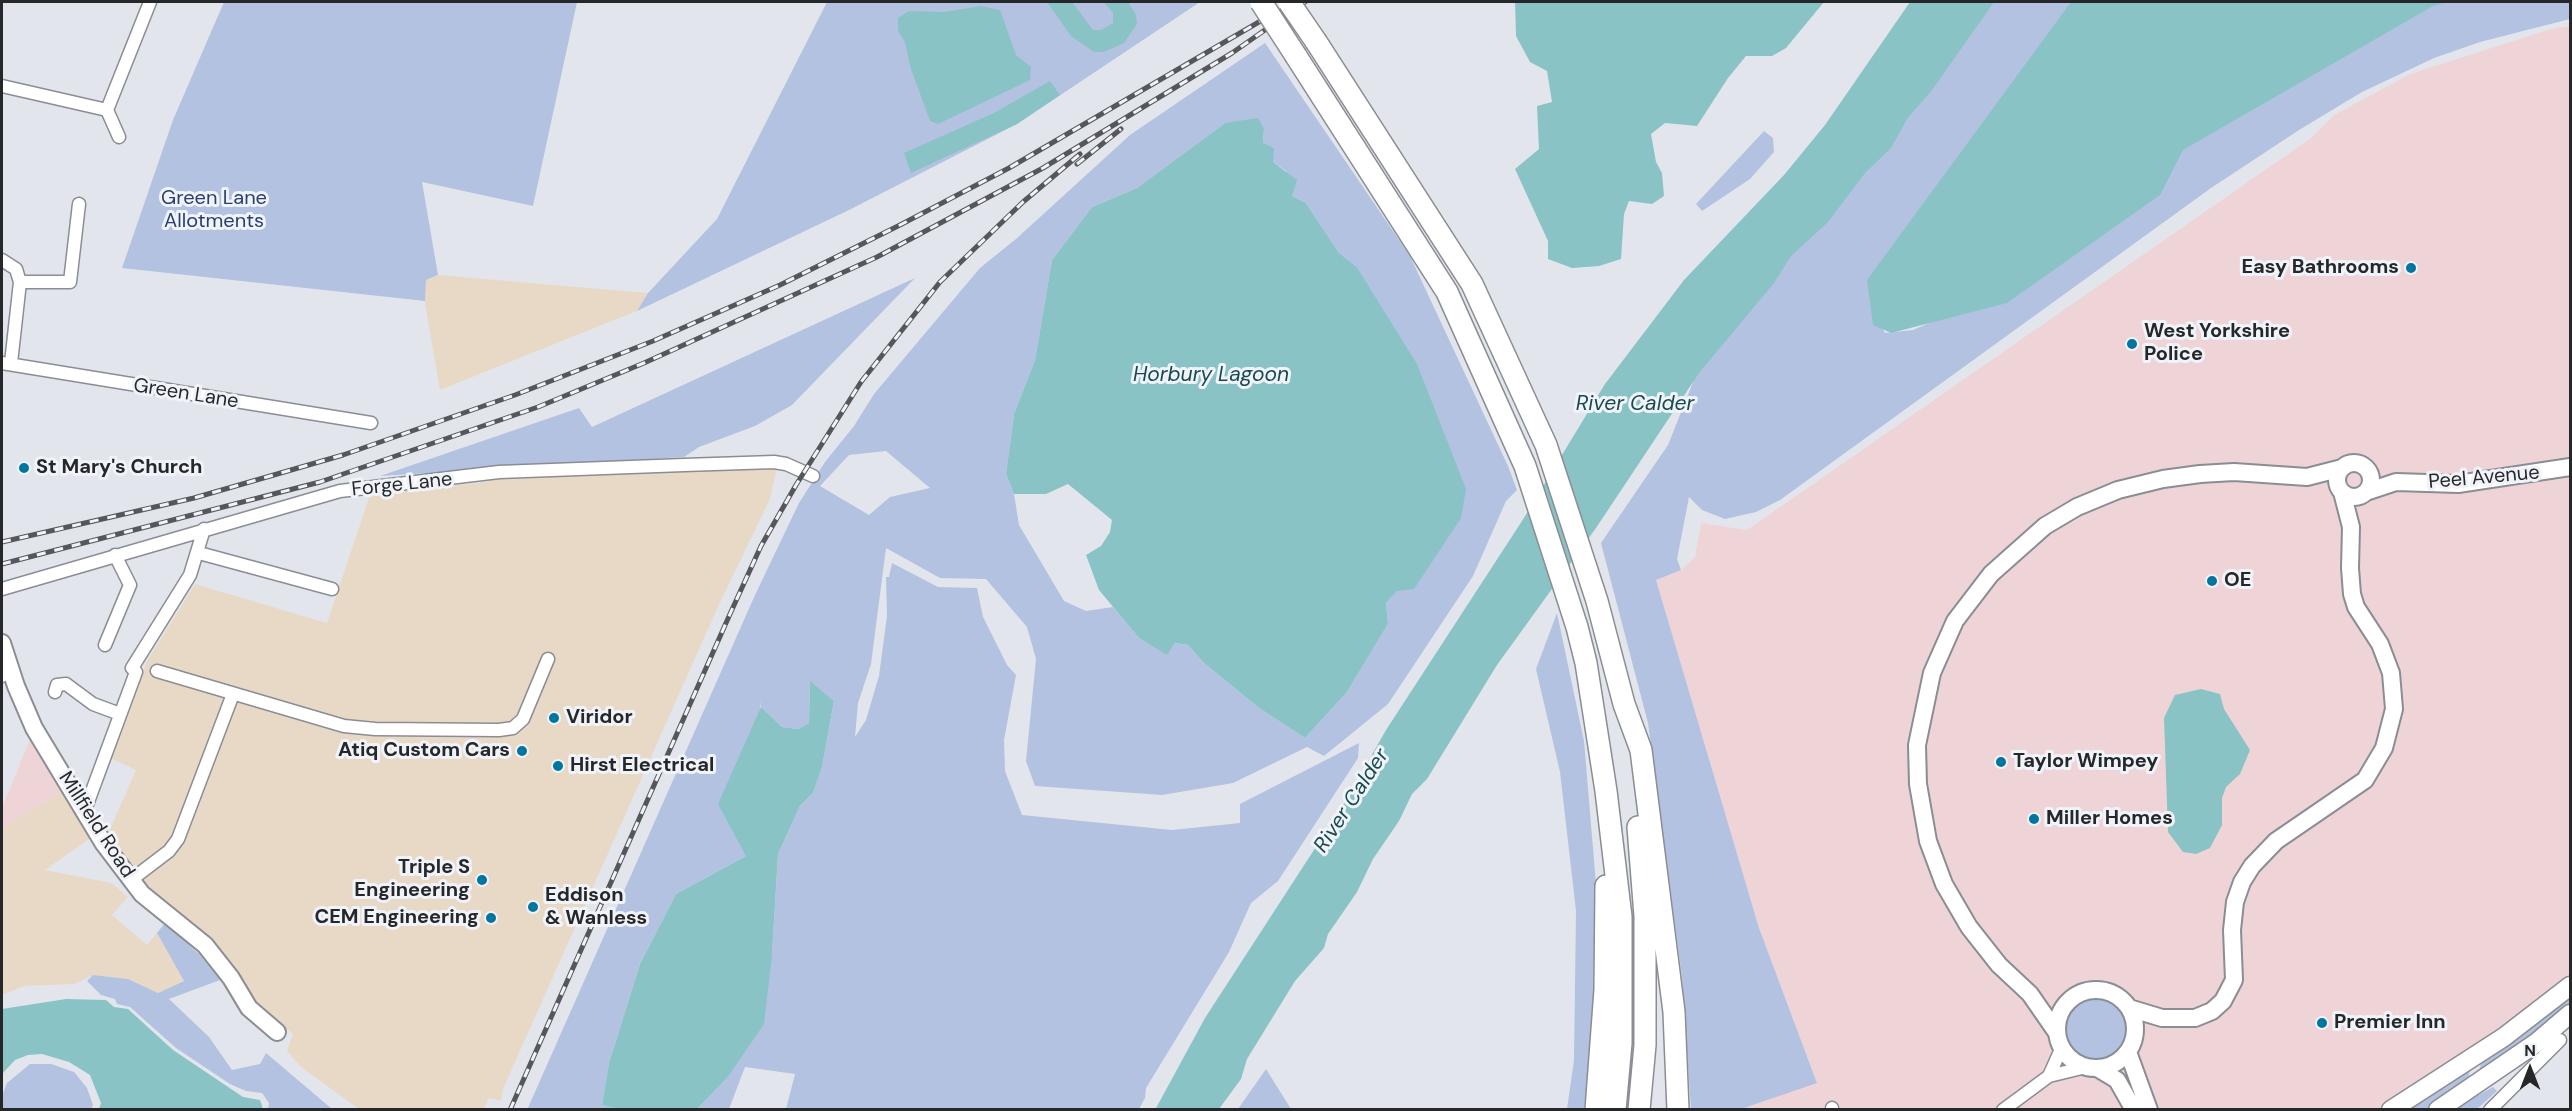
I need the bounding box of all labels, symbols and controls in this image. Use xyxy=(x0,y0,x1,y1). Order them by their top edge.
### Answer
park label: Green Lane Allotments xyxy=(161,187,267,234)
place label: Easy Bathrooms xyxy=(2241,256,2399,280)
marker: Easy Bathrooms xyxy=(2404,261,2418,275)
place label: West Yorkshire Police xyxy=(2144,320,2290,367)
marker: West Yorkshire Police xyxy=(2125,337,2139,351)
water label: Horbury Lagoon xyxy=(1133,362,1289,388)
street label: Green Lane xyxy=(132,374,240,414)
water label: River Calder xyxy=(1576,391,1694,417)
place label: St Mary's Church xyxy=(36,456,202,480)
marker: St Mary's Church xyxy=(17,461,31,475)
street label: Peel Avenue xyxy=(2427,461,2541,495)
street label: Forge Lane xyxy=(351,468,453,502)
place label: OE xyxy=(2224,569,2251,593)
marker: OE xyxy=(2205,574,2219,588)
place label: Viridor xyxy=(566,706,633,730)
marker: Viridor xyxy=(547,711,561,725)
place label: Atiq Custom Cars xyxy=(338,739,510,763)
marker: Atiq Custom Cars xyxy=(515,744,529,758)
water label: River Calder xyxy=(1309,744,1395,858)
place label: Taylor Wimpey xyxy=(2013,750,2158,774)
place label: Hirst Electrical xyxy=(570,754,714,778)
marker: Taylor Wimpey xyxy=(1994,755,2008,769)
marker: Hirst Electrical xyxy=(551,759,565,773)
street label: Millfield Road xyxy=(53,767,139,883)
place label: Miller Homes xyxy=(2046,807,2173,831)
marker: Miller Homes xyxy=(2027,812,2041,826)
place label: Triple S Engineering xyxy=(354,856,470,903)
marker: Triple S Engineering xyxy=(475,873,489,887)
place label: Eddison & Wanless xyxy=(545,884,647,931)
marker: Eddison & Wanless xyxy=(526,900,540,914)
place label: CEM Engineering xyxy=(314,906,479,930)
marker: CEM Engineering xyxy=(484,911,498,925)
place label: Premier Inn xyxy=(2334,1011,2446,1035)
marker: Premier Inn xyxy=(2315,1016,2329,1030)
north arrow xyxy=(2500,1039,2560,1099)
text: N xyxy=(2524,1040,2536,1061)

